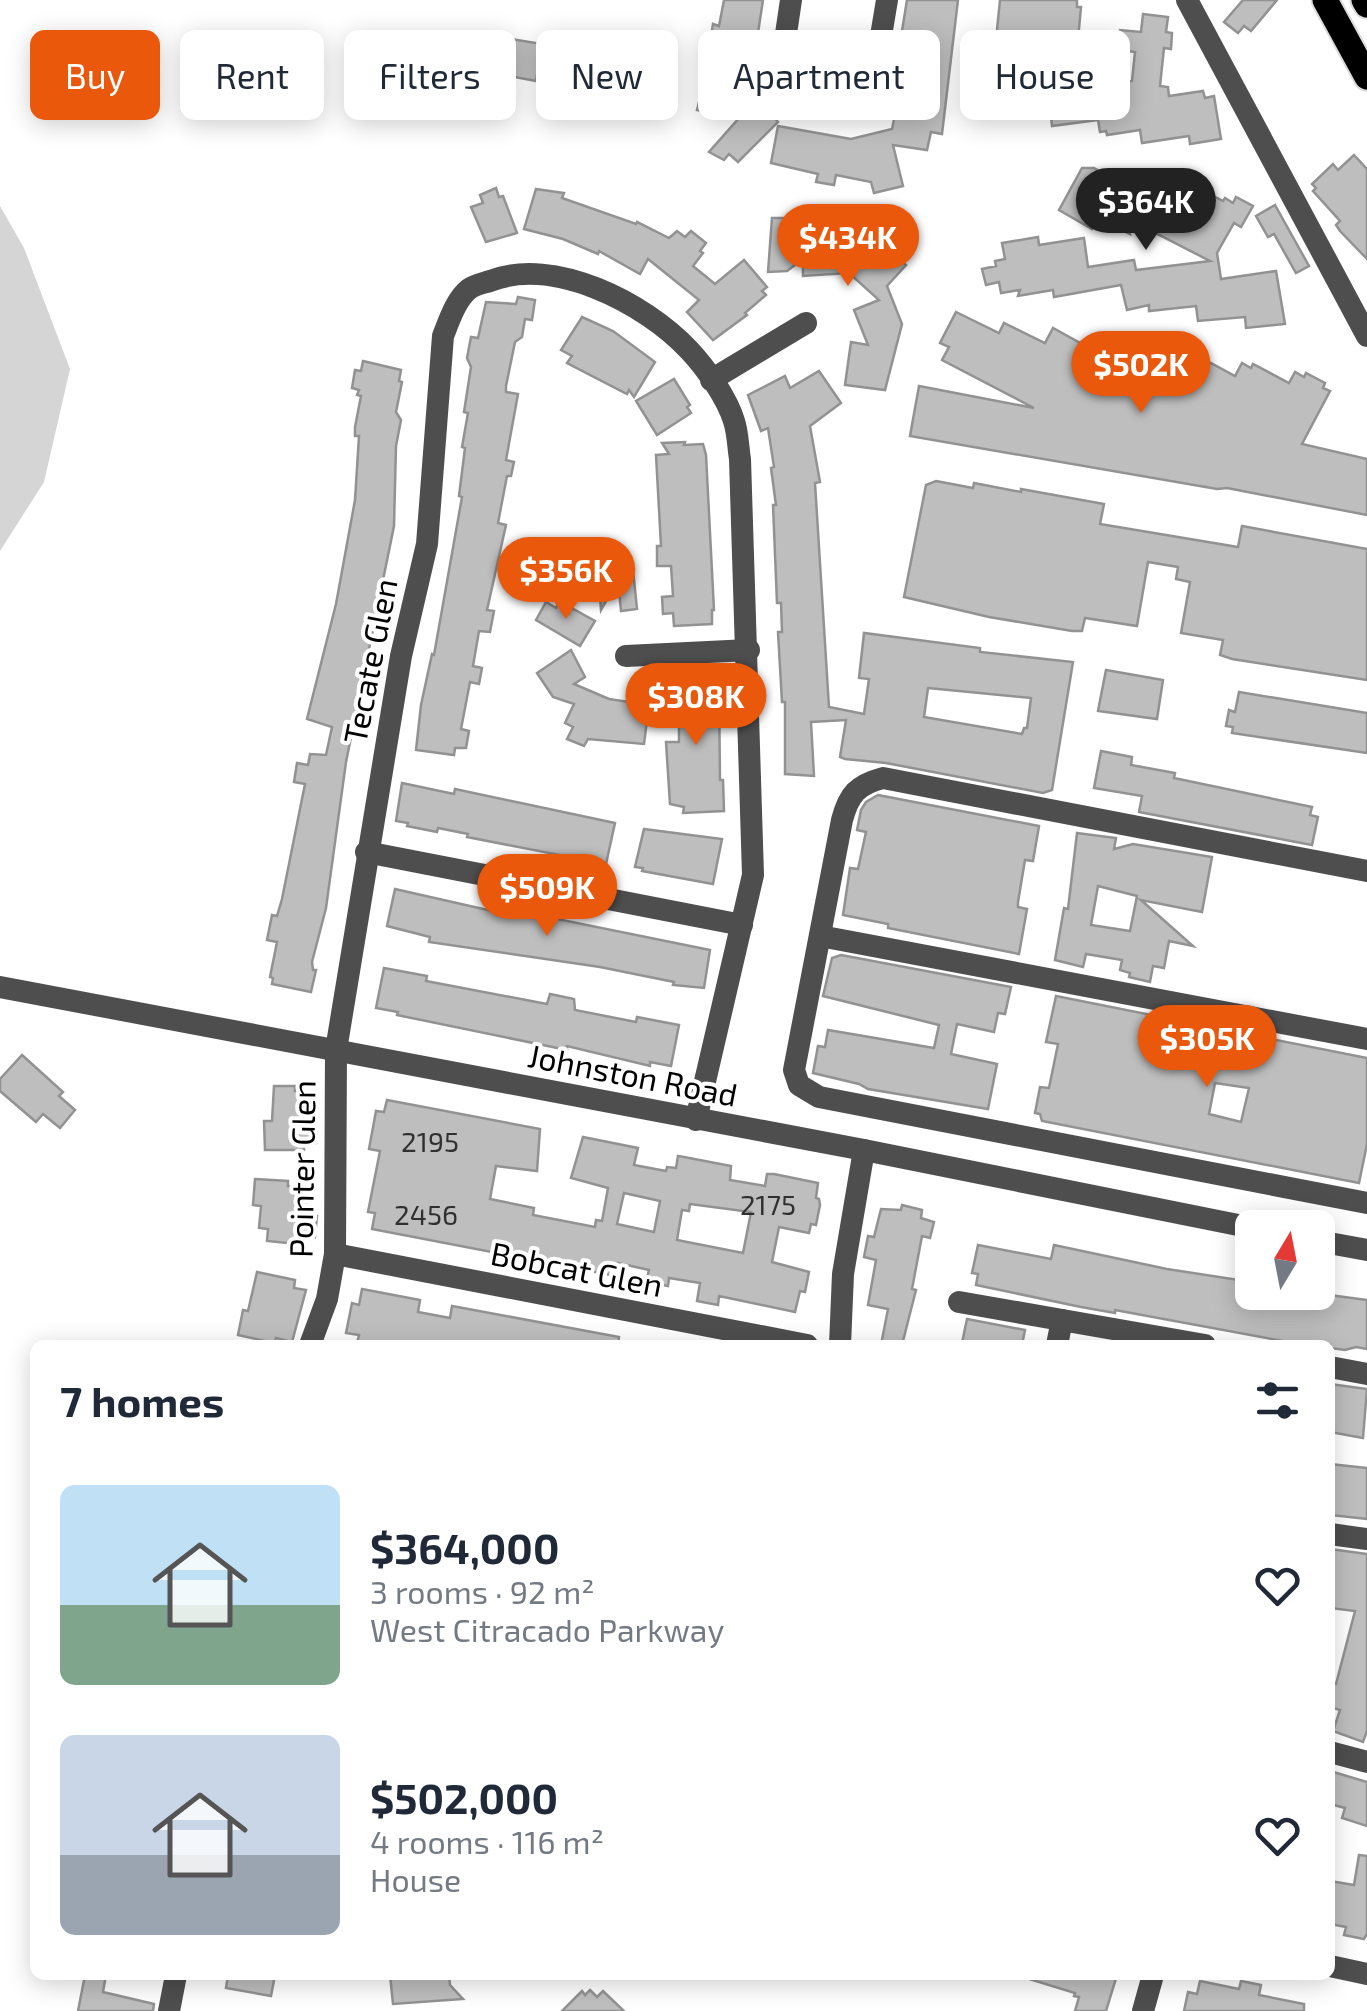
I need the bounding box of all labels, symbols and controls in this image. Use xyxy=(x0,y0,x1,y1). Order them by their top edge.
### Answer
chip: Buy xyxy=(30,30,160,120)
chip: Rent xyxy=(180,30,324,120)
chip: Filters xyxy=(344,30,516,120)
chip: New xyxy=(536,30,678,120)
chip: Apartment xyxy=(698,30,940,120)
chip: House xyxy=(960,30,1130,120)
pin: $364K xyxy=(1076,168,1216,253)
text: $364K xyxy=(1098,181,1194,219)
pin: $434K xyxy=(778,204,918,289)
text: $434K xyxy=(799,217,897,255)
pin: $502K xyxy=(1071,331,1211,416)
text: $502K xyxy=(1093,344,1189,382)
pin: $356K xyxy=(496,537,636,622)
text: $356K xyxy=(519,550,613,588)
street label: Tecate Glen xyxy=(334,575,404,747)
pin: $308K xyxy=(626,663,766,748)
text: $308K xyxy=(647,676,745,714)
pin: $509K xyxy=(477,854,617,939)
text: $509K xyxy=(499,867,595,905)
pin: $305K xyxy=(1137,1005,1277,1090)
text: $305K xyxy=(1160,1018,1254,1056)
street label: Johnston Road xyxy=(525,1035,741,1113)
street label: Pointer Glen xyxy=(280,1080,322,1258)
house number: 2195 xyxy=(401,1124,459,1158)
house number: 2175 xyxy=(740,1187,796,1221)
house number: 2456 xyxy=(394,1197,458,1231)
north arrow xyxy=(1235,1210,1335,1310)
map controls xyxy=(1235,1210,1335,1310)
street label: Bobcat Glen xyxy=(488,1233,666,1303)
icon: filters xyxy=(1250,1373,1305,1428)
text: 7 homes xyxy=(60,1375,224,1425)
text: $364,000 xyxy=(370,1522,559,1572)
icon: home xyxy=(140,1525,260,1645)
icon: heart xyxy=(1250,1558,1305,1613)
text: 3 rooms · 92 m² xyxy=(370,1572,595,1610)
text: West Citracado Parkway xyxy=(370,1610,724,1648)
text: $502,000 xyxy=(370,1772,558,1822)
icon: home xyxy=(140,1775,260,1895)
icon: heart xyxy=(1250,1808,1305,1863)
text: 4 rooms · 116 m² xyxy=(370,1822,604,1860)
text: House xyxy=(370,1860,461,1898)

